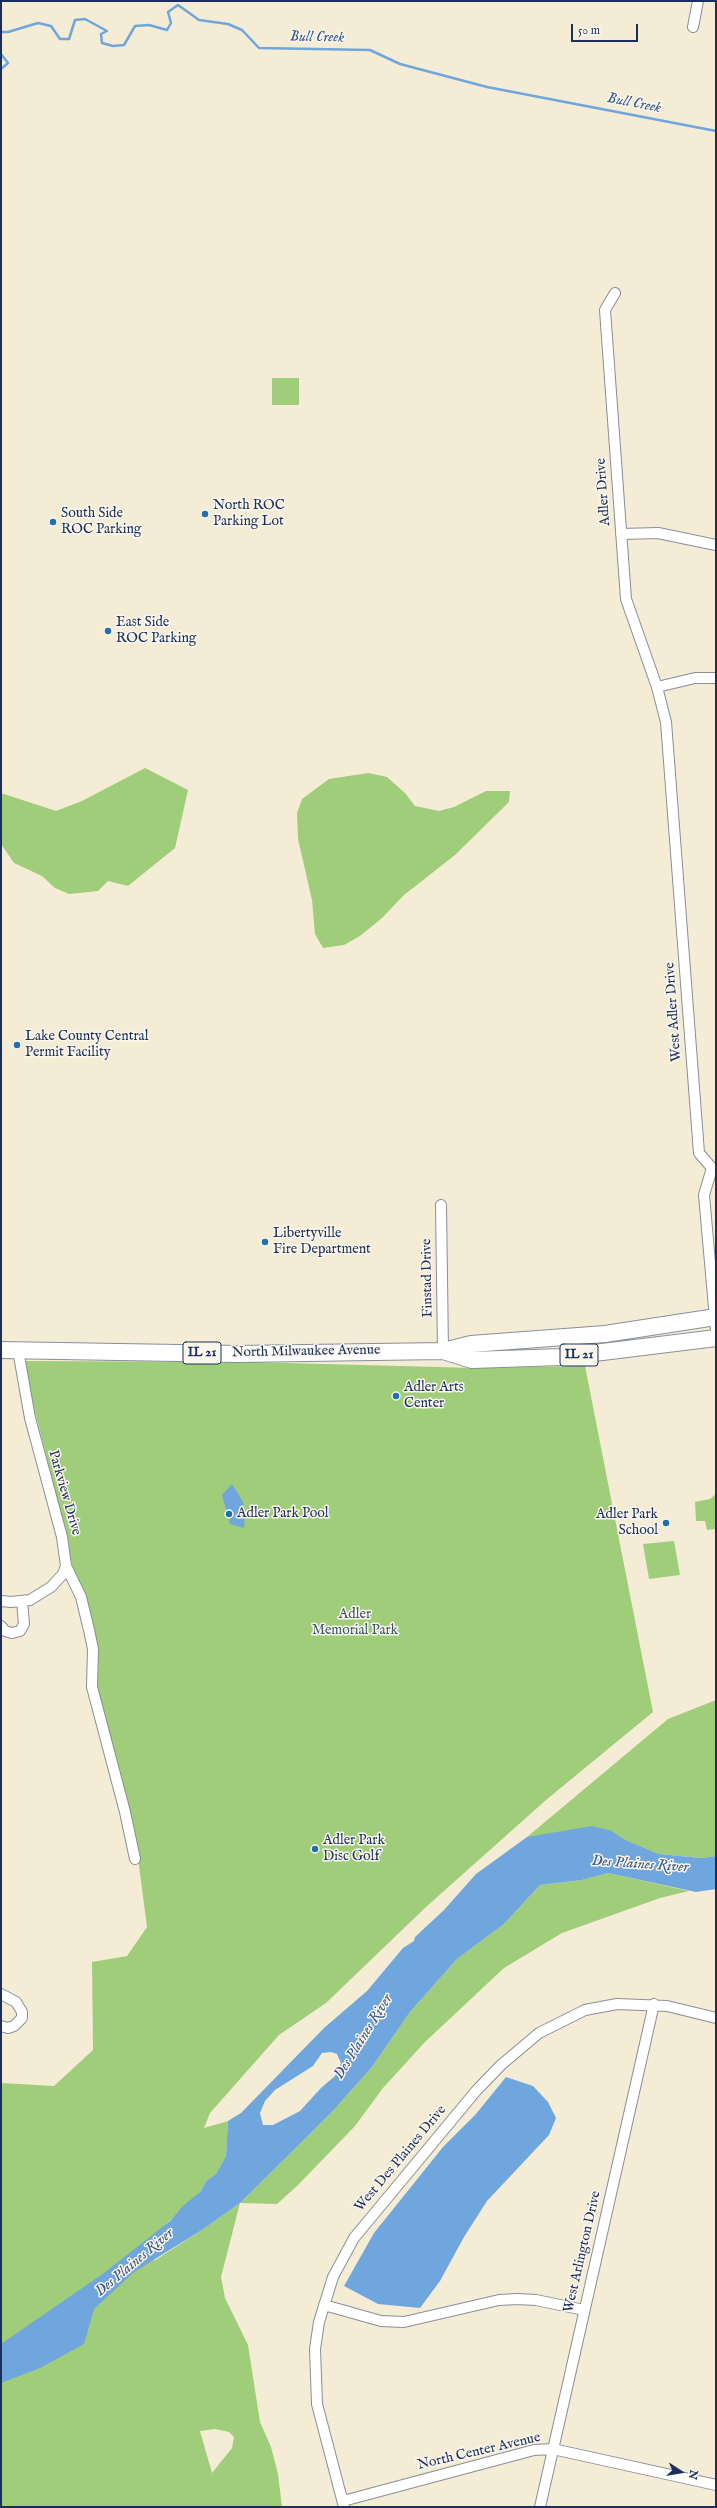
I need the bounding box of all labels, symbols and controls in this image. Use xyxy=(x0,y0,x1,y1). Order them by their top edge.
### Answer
scale bar xyxy=(573,16,640,42)
text: 50 m xyxy=(578,23,600,38)
water label: Bull Creek xyxy=(290,29,344,47)
water label: Bull Creek xyxy=(605,90,663,118)
street label: Adler Drive xyxy=(593,458,615,526)
place label: North ROC Parking Lot xyxy=(213,498,285,530)
place label: South Side ROC Parking xyxy=(61,506,141,538)
marker: North ROC Parking Lot xyxy=(200,509,210,519)
marker: South Side ROC Parking xyxy=(48,517,58,527)
place label: East Side ROC Parking xyxy=(116,615,196,648)
marker: East Side ROC Parking xyxy=(103,626,113,636)
street label: West Adler Drive xyxy=(662,962,686,1062)
place label: Lake County Central Permit Facility xyxy=(25,1029,148,1062)
marker: Lake County Central Permit Facility xyxy=(12,1040,22,1050)
place label: Libertyville Fire Department xyxy=(273,1226,371,1258)
marker: Libertyville Fire Department xyxy=(260,1237,270,1247)
street label: Finstad Drive xyxy=(419,1238,437,1318)
road number: IL 21 xyxy=(183,1342,221,1364)
street label: North Milwaukee Avenue xyxy=(232,1342,380,1362)
road number: IL 21 xyxy=(560,1344,598,1366)
place label: Adler Arts Center xyxy=(404,1380,464,1412)
marker: Adler Arts Center xyxy=(391,1391,401,1401)
street label: Parkview Drive xyxy=(44,1448,84,1538)
place label: Adler Park Pool xyxy=(237,1506,329,1522)
place label: Adler Park School xyxy=(596,1507,658,1540)
marker: Adler Park Pool xyxy=(224,1509,234,1519)
marker: Adler Park School xyxy=(661,1518,671,1528)
park label: Adler Memorial Park xyxy=(312,1607,398,1640)
place label: Adler Park Disc Golf xyxy=(323,1833,385,1866)
marker: Adler Park Disc Golf xyxy=(310,1844,320,1854)
water label: Des Plaines River xyxy=(591,1853,689,1877)
water label: Des Plaines River xyxy=(331,1991,397,2083)
street label: West Des Plaines Drive xyxy=(352,2102,450,2216)
street label: West Arlington Drive xyxy=(561,2189,605,2315)
water label: Des Plaines River xyxy=(92,2225,178,2301)
street label: North Center Avenue xyxy=(416,2430,542,2474)
north arrow xyxy=(661,2452,701,2492)
text: N xyxy=(685,2468,701,2481)

